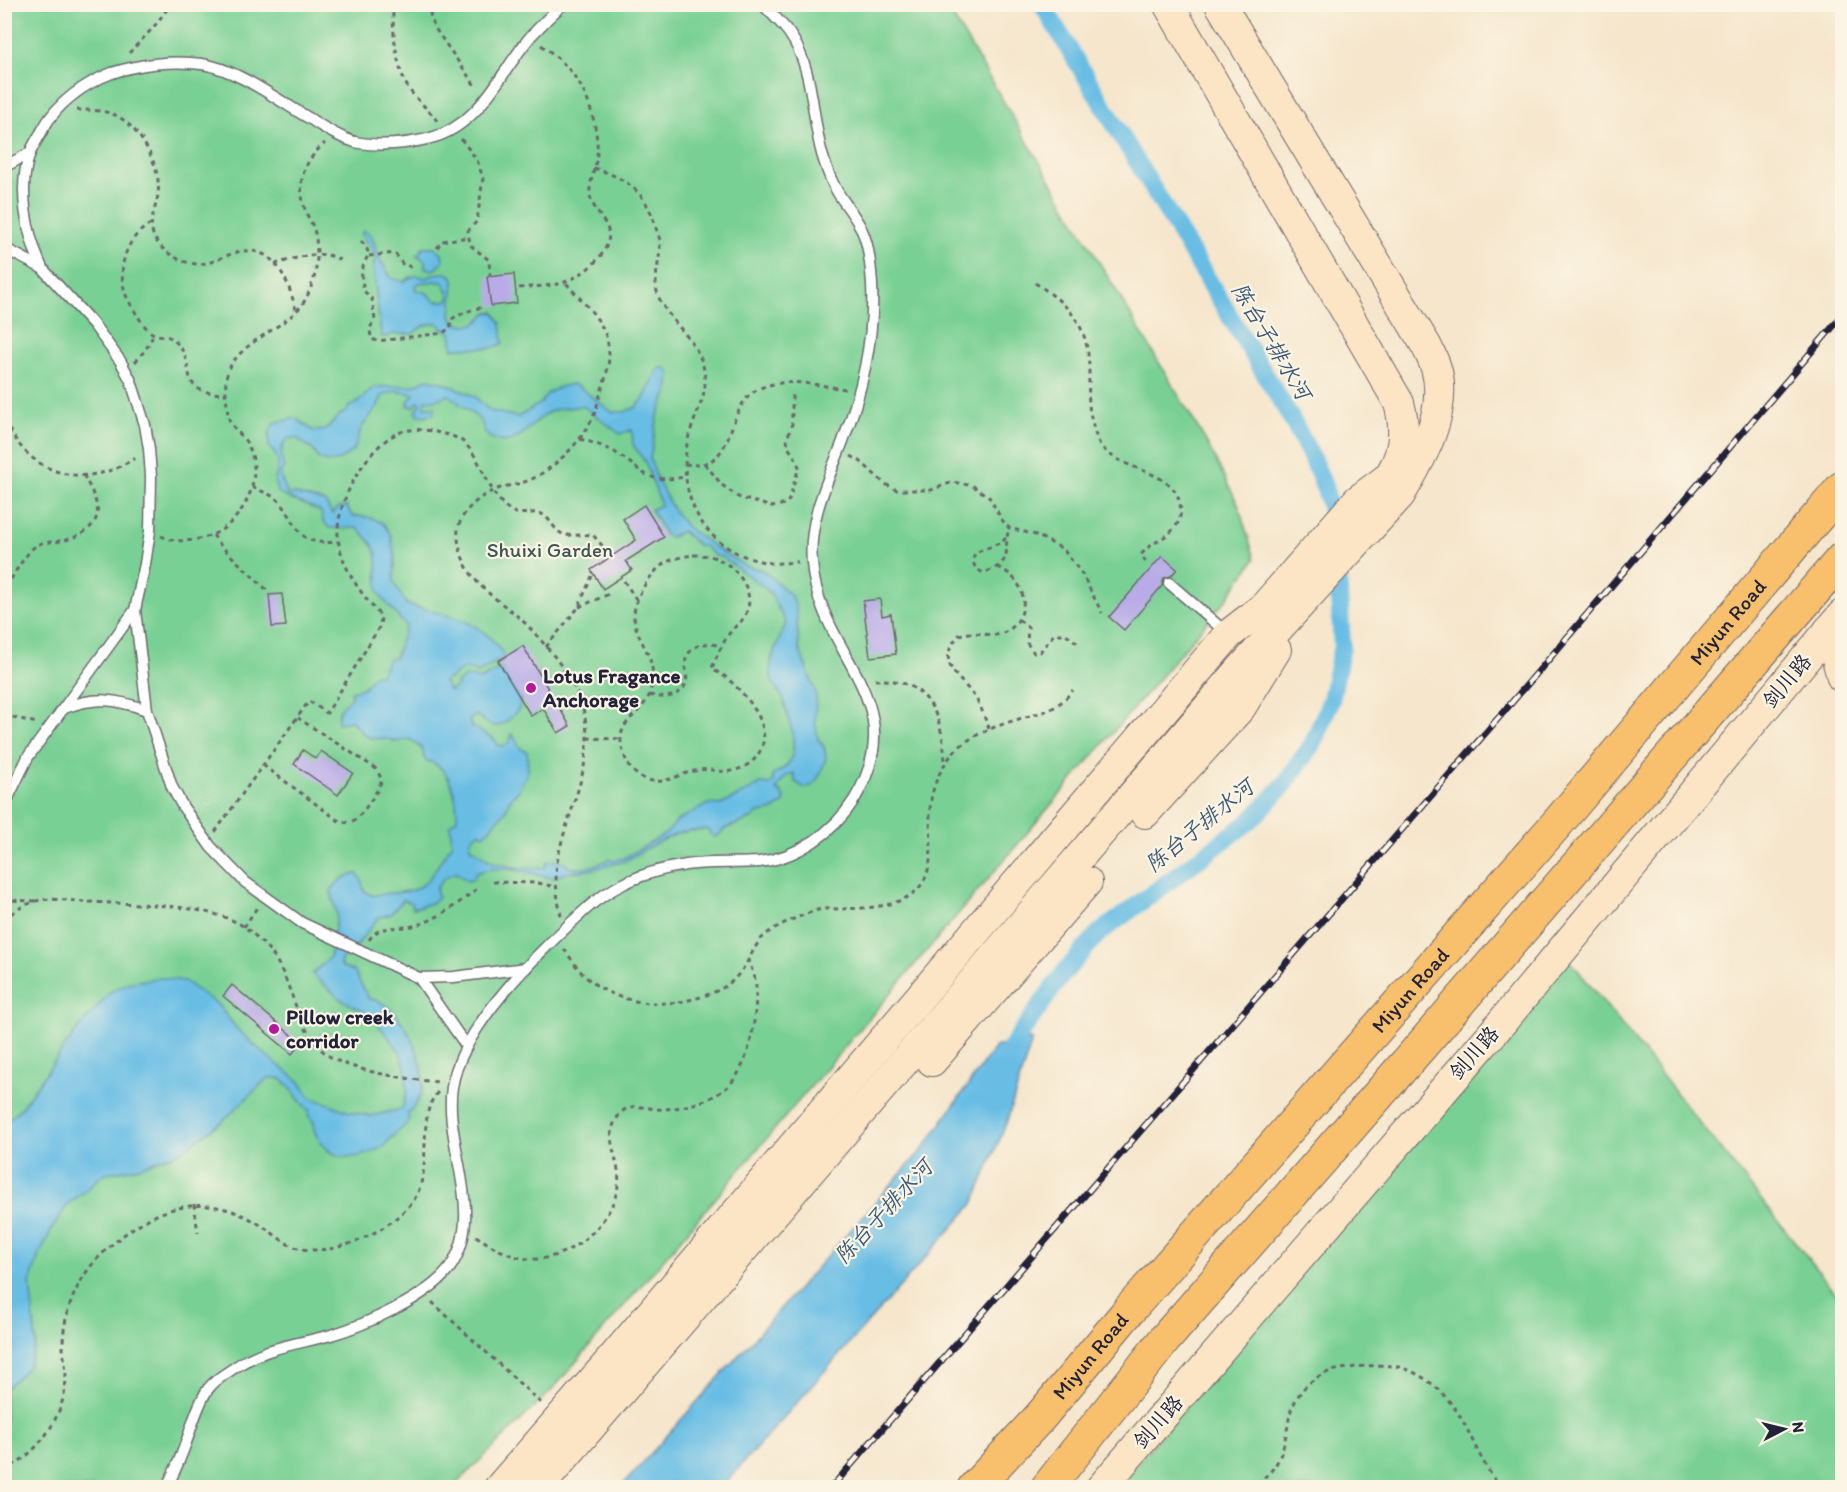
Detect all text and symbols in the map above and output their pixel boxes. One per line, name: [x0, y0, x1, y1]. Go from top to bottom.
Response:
water label: 陈台子排水河: [1226, 278, 1319, 407]
park label: Shuixi Garden: [487, 537, 613, 562]
street label: Miyun Road: [1684, 573, 1771, 670]
street label: 剑川路: [1757, 649, 1816, 713]
place label: Lotus Fragance Anchorage: [542, 663, 681, 713]
marker: Lotus Fragance Anchorage: [524, 681, 538, 695]
water label: 陈台子排水河: [1140, 771, 1261, 877]
street label: Miyun Road: [1366, 942, 1455, 1038]
place label: Pillow creek corridor: [286, 1004, 395, 1053]
street label: 剑川路: [1444, 1021, 1504, 1085]
marker: Pillow creek corridor: [267, 1022, 281, 1036]
water label: 陈台子排水河: [828, 1152, 940, 1269]
street label: Miyun Road: [1047, 1307, 1134, 1404]
street label: 剑川路: [1128, 1390, 1188, 1454]
north arrow: [1754, 1399, 1814, 1459]
text: N: [1788, 1421, 1808, 1434]

